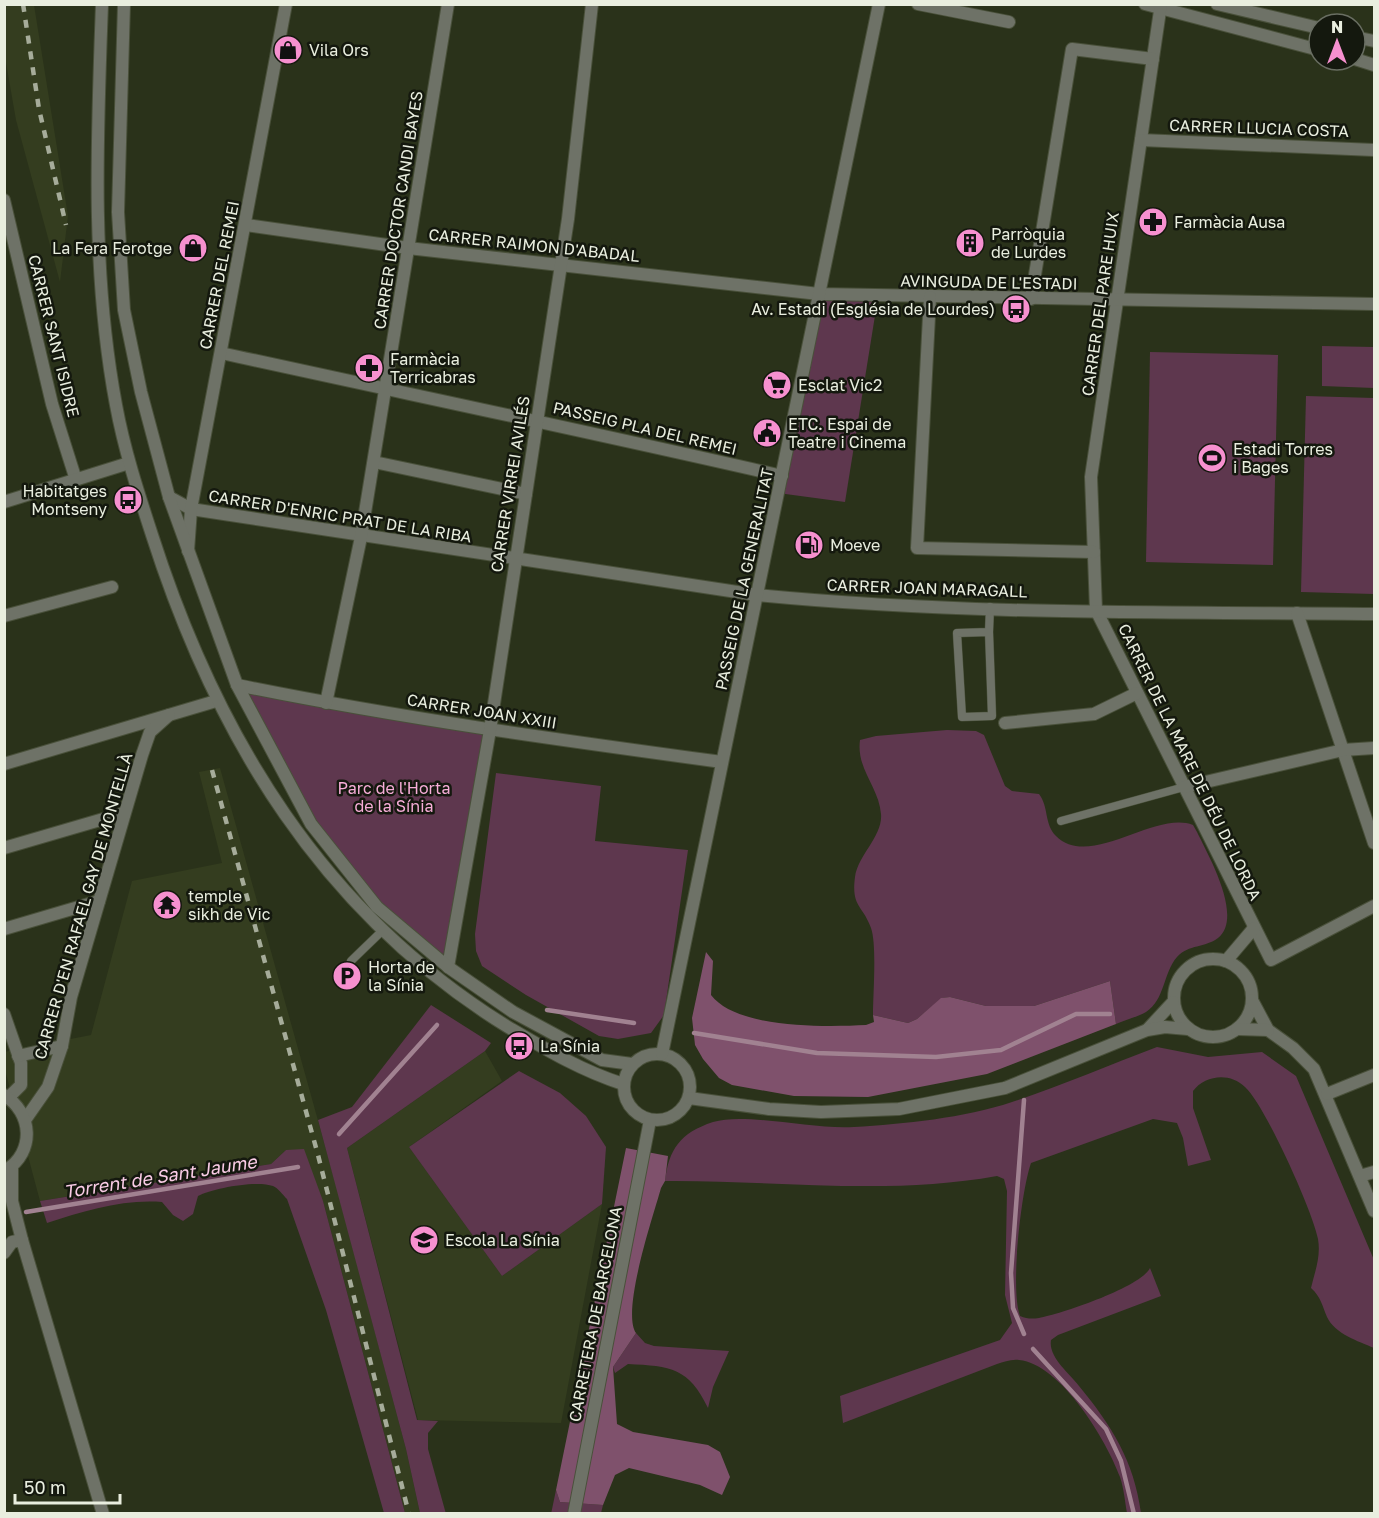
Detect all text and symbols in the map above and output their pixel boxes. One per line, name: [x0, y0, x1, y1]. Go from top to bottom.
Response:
north arrow: [1307, 12, 1367, 72]
text: N: [1331, 17, 1343, 37]
shop icon: Vila Ors: [272, 34, 304, 66]
place label: Vila Ors: [309, 40, 369, 60]
street label: CARRER DOCTOR CANDI BAYES: [369, 89, 427, 331]
street label: CARRER LLUCIA COSTA: [1169, 115, 1350, 141]
street label: CARRER DEL REMEI: [195, 199, 243, 351]
pharmacy icon: Farmàcia Ausa: [1137, 206, 1169, 238]
street label: CARRER DEL PARE HUIX: [1077, 210, 1123, 397]
place label: Farmàcia Ausa: [1174, 212, 1285, 232]
street label: CARRER RAIMON D'ABADAL: [427, 224, 641, 266]
place label: Parròquia de Lurdes: [991, 224, 1066, 262]
building icon: Parròquia de Lurdes: [954, 227, 986, 259]
shop icon: La Fera Ferotge: [177, 232, 209, 264]
place label: La Fera Ferotge: [52, 238, 172, 258]
street label: CARRER SANT ISIDRE: [24, 253, 84, 419]
street label: AVINGUDA DE L'ESTADI: [900, 270, 1078, 294]
bus stop icon: Av. Estadi (Església de Lourdes): [1000, 293, 1032, 325]
place label: Av. Estadi (Església de Lourdes): [751, 299, 995, 319]
place label: Farmàcia Terricabras: [390, 349, 476, 387]
pharmacy icon: Farmàcia Terricabras: [353, 352, 385, 384]
supermarket icon: Esclat Vic2: [761, 369, 793, 401]
place label: Esclat Vic2: [798, 375, 882, 395]
street label: CARRER VIRREI AVILÉS: [486, 394, 534, 574]
street label: PASSEIG PLA DEL REMEI: [551, 397, 739, 459]
place label: ETC. Espai de Teatre i Cinema: [788, 414, 906, 452]
public building icon: ETC. Espai de Teatre i Cinema: [751, 417, 783, 449]
place label: Estadi Torres i Bages: [1233, 439, 1333, 477]
sports icon: Estadi Torres i Bages: [1196, 442, 1228, 474]
street label: PASSEIG DE LA GENERALITAT: [711, 466, 777, 692]
place label: Habitatges Montseny: [22, 481, 107, 519]
bus stop icon: Habitatges Montseny: [112, 484, 144, 516]
street label: CARRER D'ENRIC PRAT DE LA RIBA: [207, 485, 473, 547]
fuel station icon: Moeve: [793, 529, 825, 561]
place label: Moeve: [830, 535, 880, 555]
street label: CARRER JOAN MARAGALL: [826, 575, 1028, 601]
street label: CARRER DE LA MARE DE DÉU DE LORDA: [1114, 620, 1266, 904]
street label: CARRER JOAN XXIII: [406, 689, 558, 733]
street label: CARRER D'EN RAFAEL GAY DE MONTELLÀ: [30, 750, 137, 1062]
park label: Parc de l'Horta de la Sínia: [337, 778, 451, 816]
place label: temple sikh de Vic: [188, 886, 271, 924]
temple icon: temple sikh de Vic: [151, 889, 183, 921]
place label: Horta de la Sínia: [368, 957, 435, 995]
parking icon: Horta de la Sínia: [331, 960, 363, 992]
bus stop icon: La Sínia: [503, 1030, 535, 1062]
place label: La Sínia: [540, 1036, 600, 1056]
water label: Torrent de Sant Jaume: [62, 1150, 260, 1202]
street label: CARRETERA DE BARCELONA: [564, 1204, 626, 1423]
school or university icon: Escola La Sínia: [408, 1224, 440, 1256]
place label: Escola La Sínia: [445, 1230, 560, 1250]
scale bar: [15, 1467, 120, 1505]
text: 50 m: [24, 1476, 66, 1498]

